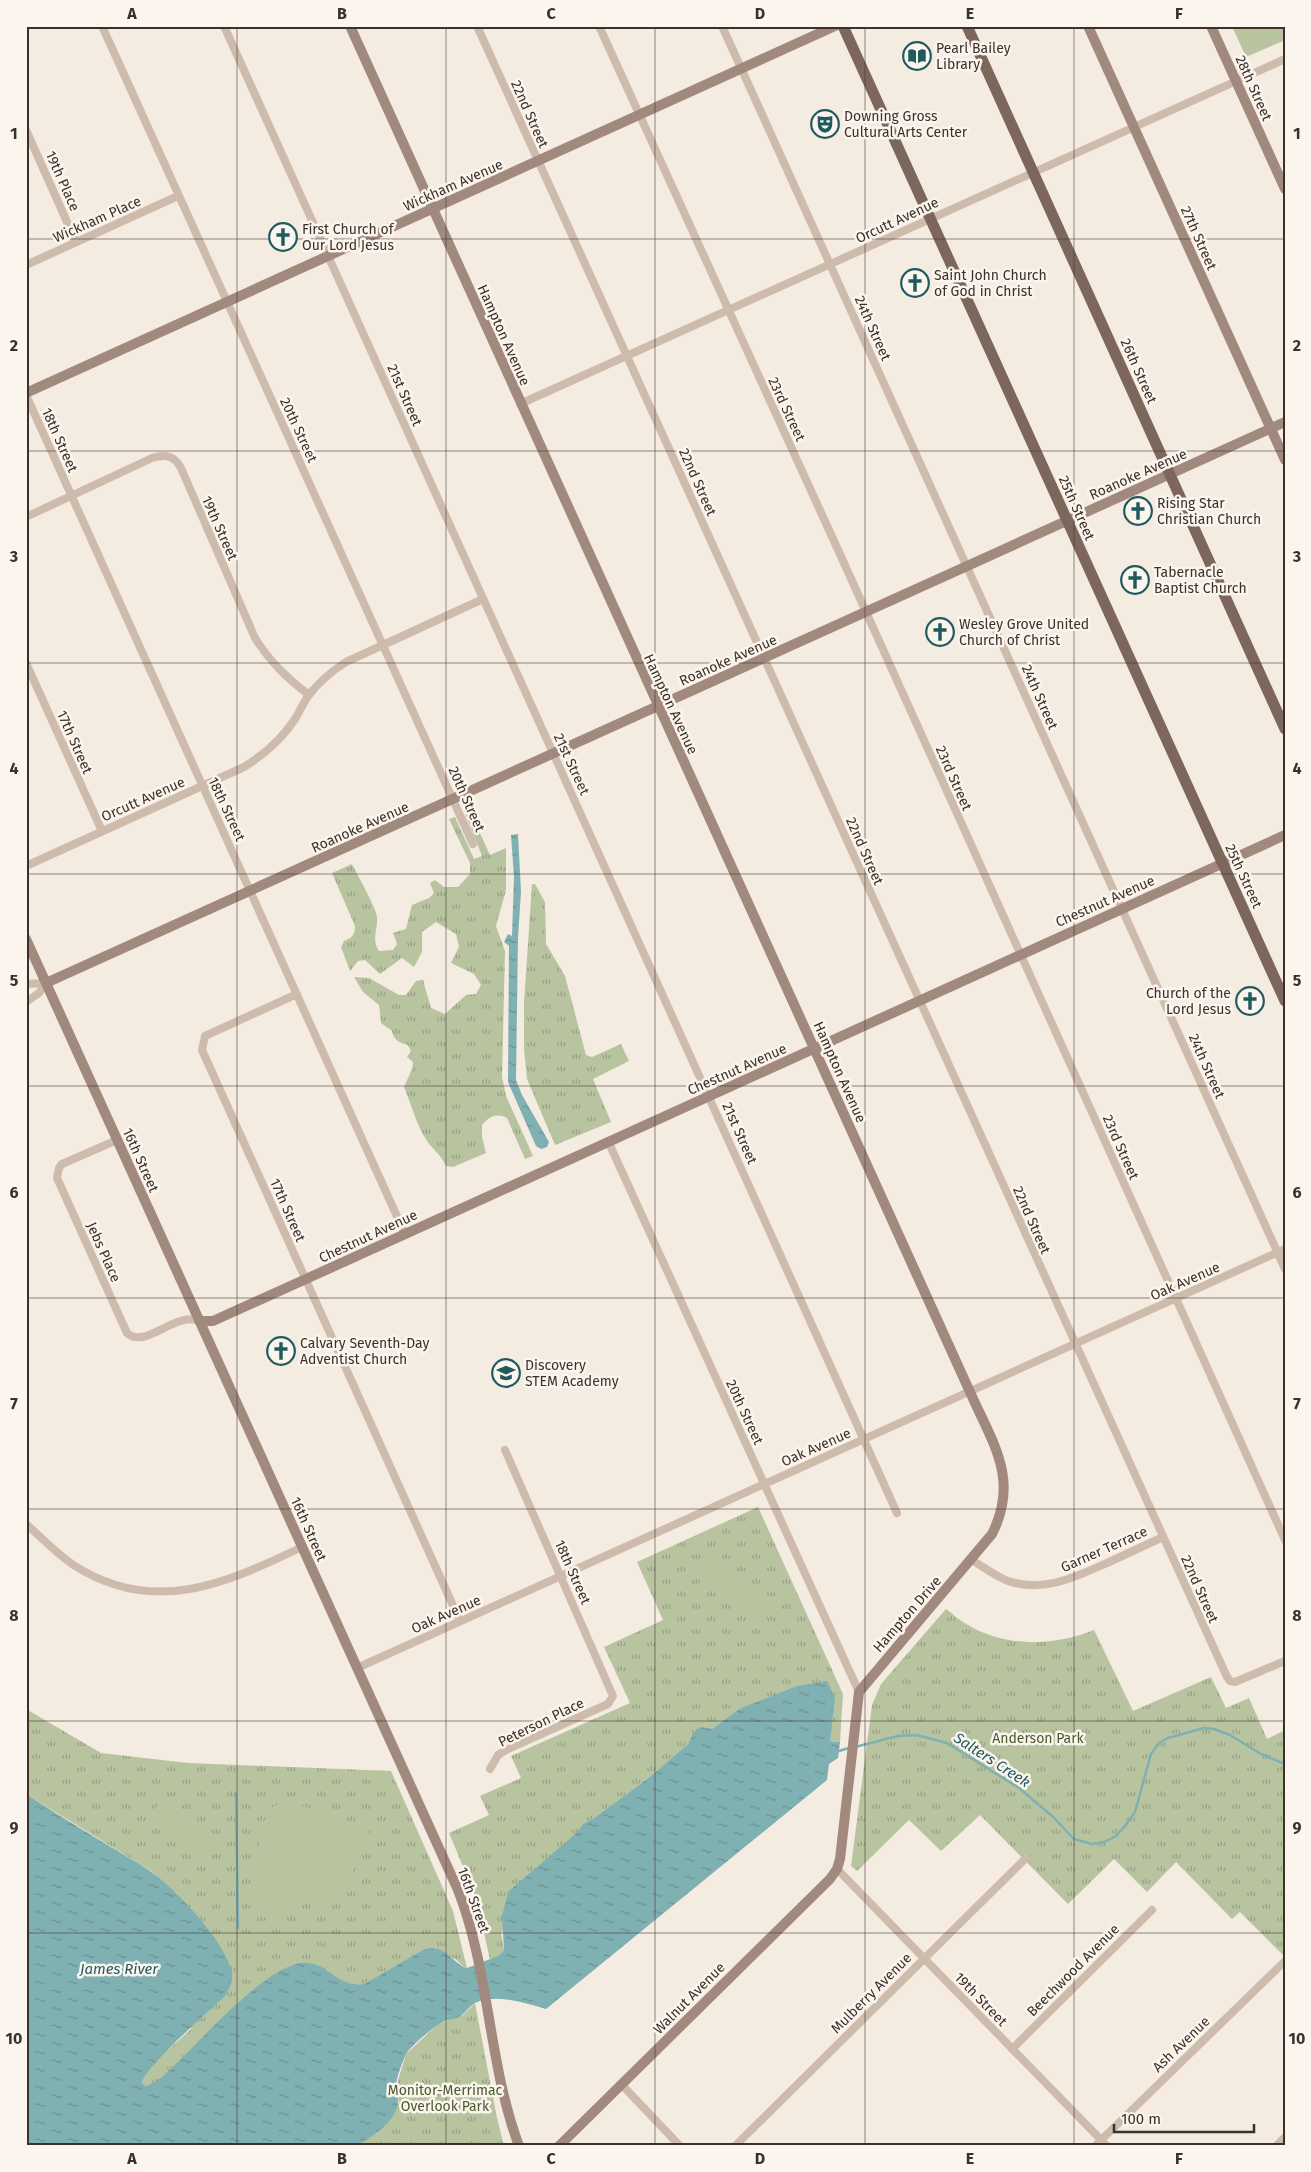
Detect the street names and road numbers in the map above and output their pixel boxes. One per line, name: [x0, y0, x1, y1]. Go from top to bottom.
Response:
street label: 28th Street: [1232, 53, 1276, 124]
street label: 22nd Street: [507, 78, 552, 151]
street label: 19th Place: [42, 148, 83, 214]
street label: Wickham Avenue: [401, 156, 506, 215]
street label: Wickham Place: [51, 192, 144, 246]
street label: Orcutt Avenue: [853, 194, 941, 247]
street label: 27th Street: [1177, 204, 1221, 274]
street label: Hampton Avenue: [474, 282, 533, 388]
street label: 24th Street: [851, 293, 895, 364]
street label: 26th Street: [1117, 336, 1161, 407]
street label: 21st Street: [383, 362, 426, 430]
street label: 23rd Street: [764, 374, 809, 445]
street label: 20th Street: [276, 395, 321, 466]
street label: 18th Street: [38, 405, 82, 476]
street label: Roanoke Avenue: [1087, 445, 1190, 504]
street label: 22nd Street: [675, 446, 720, 519]
street label: 25th Street: [1055, 473, 1099, 544]
street label: 19th Street: [198, 494, 242, 564]
street label: Roanoke Avenue: [677, 631, 780, 690]
street label: Hampton Avenue: [640, 651, 701, 757]
street label: 24th Street: [1018, 662, 1062, 733]
street label: 17th Street: [53, 708, 96, 777]
street label: 21st Street: [550, 731, 594, 799]
street label: 23rd Street: [932, 743, 976, 814]
street label: 20th Street: [445, 764, 489, 835]
street label: Orcutt Avenue: [99, 773, 188, 825]
street label: 18th Street: [204, 774, 249, 845]
street label: Roanoke Avenue: [309, 798, 412, 857]
street label: 22nd Street: [842, 815, 887, 888]
street label: 25th Street: [1221, 841, 1266, 912]
street label: Chestnut Avenue: [1053, 872, 1157, 931]
street label: Hampton Avenue: [810, 1019, 869, 1125]
street label: 24th Street: [1185, 1031, 1229, 1102]
street label: Chestnut Avenue: [685, 1040, 789, 1099]
street label: 21st Street: [718, 1100, 761, 1168]
street label: 23rd Street: [1099, 1112, 1143, 1183]
street label: 16th Street: [119, 1125, 163, 1196]
street label: 17th Street: [266, 1176, 309, 1245]
street label: 22nd Street: [1009, 1184, 1054, 1257]
street label: Chestnut Avenue: [316, 1206, 420, 1267]
street label: Jebs Place: [83, 1219, 124, 1285]
street label: Oak Avenue: [1148, 1259, 1223, 1304]
street label: 20th Street: [722, 1377, 767, 1448]
street label: Oak Avenue: [779, 1425, 854, 1470]
street label: 16th Street: [287, 1494, 331, 1565]
street label: Garner Terrace: [1058, 1523, 1150, 1576]
street label: 18th Street: [551, 1537, 595, 1608]
street label: 22nd Street: [1177, 1553, 1222, 1626]
street label: Hampton Drive: [870, 1573, 945, 1656]
street label: Oak Avenue: [409, 1592, 484, 1637]
street label: Peterson Place: [496, 1694, 587, 1751]
street label: 16th Street: [454, 1865, 494, 1936]
street label: Beechwood Avenue: [1024, 1921, 1123, 2020]
street label: Mulberry Avenue: [828, 1950, 915, 2037]
street label: Walnut Avenue: [650, 1959, 729, 2038]
street label: 19th Street: [951, 1969, 1011, 2031]
street label: Ash Avenue: [1149, 2013, 1213, 2076]

